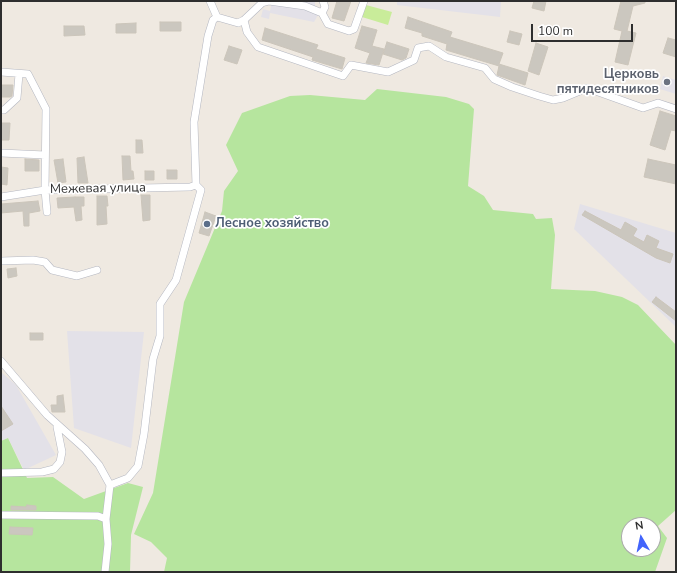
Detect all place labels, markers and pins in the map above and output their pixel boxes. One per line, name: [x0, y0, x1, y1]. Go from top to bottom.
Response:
place label: Церковь пятидесятников: [557, 67, 659, 98]
marker: Церковь пятидесятников: [662, 77, 672, 87]
place label: Лесное хозяйство: [215, 216, 329, 232]
marker: Лесное хозяйство: [202, 219, 212, 229]

